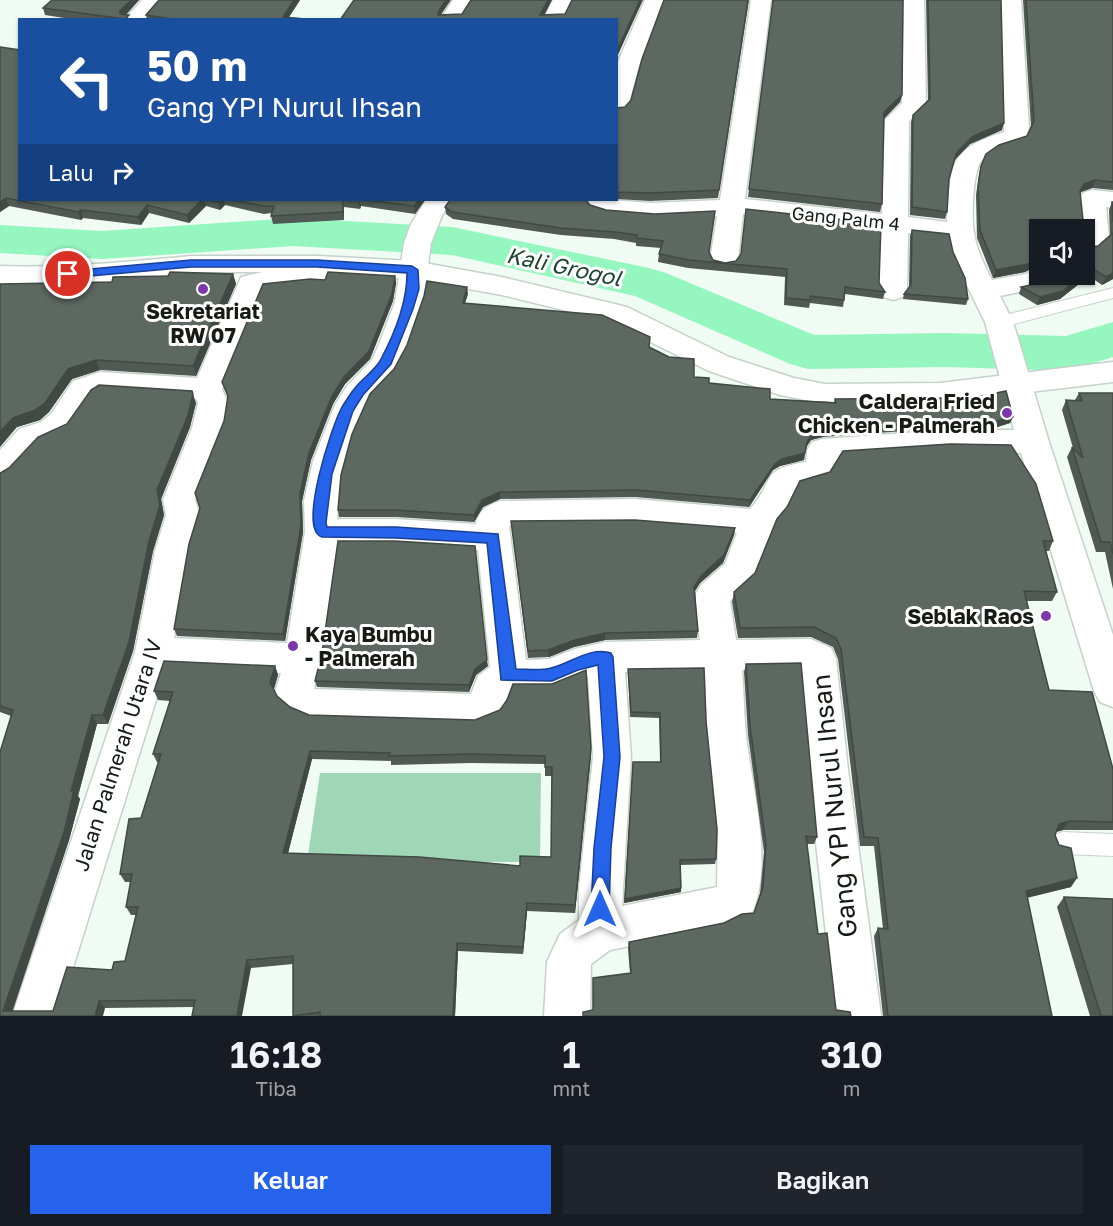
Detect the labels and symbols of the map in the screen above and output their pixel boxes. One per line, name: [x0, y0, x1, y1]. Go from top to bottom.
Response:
street label: Gang Palm 4: [791, 201, 901, 235]
water label: Kali Grogol: [504, 241, 625, 292]
pin: [42, 248, 93, 299]
marker: Sekretariat RW 07: [196, 282, 210, 296]
place label: Sekretariat RW 07: [146, 298, 260, 348]
place label: Caldera Fried Chicken - Palmerah: [798, 388, 995, 438]
marker: Caldera Fried Chicken - Palmerah: [1000, 406, 1014, 420]
place label: Seblak Raos: [907, 603, 1034, 629]
marker: Seblak Raos: [1039, 609, 1053, 623]
place label: Kaya Bumbu - Palmerah: [305, 621, 432, 671]
street label: Jalan Palmerah Utara IV: [67, 636, 167, 874]
marker: Kaya Bumbu - Palmerah: [286, 639, 300, 653]
street label: Gang YPI Nurul Ihsan: [805, 673, 863, 939]
position arrow: [568, 877, 632, 941]

